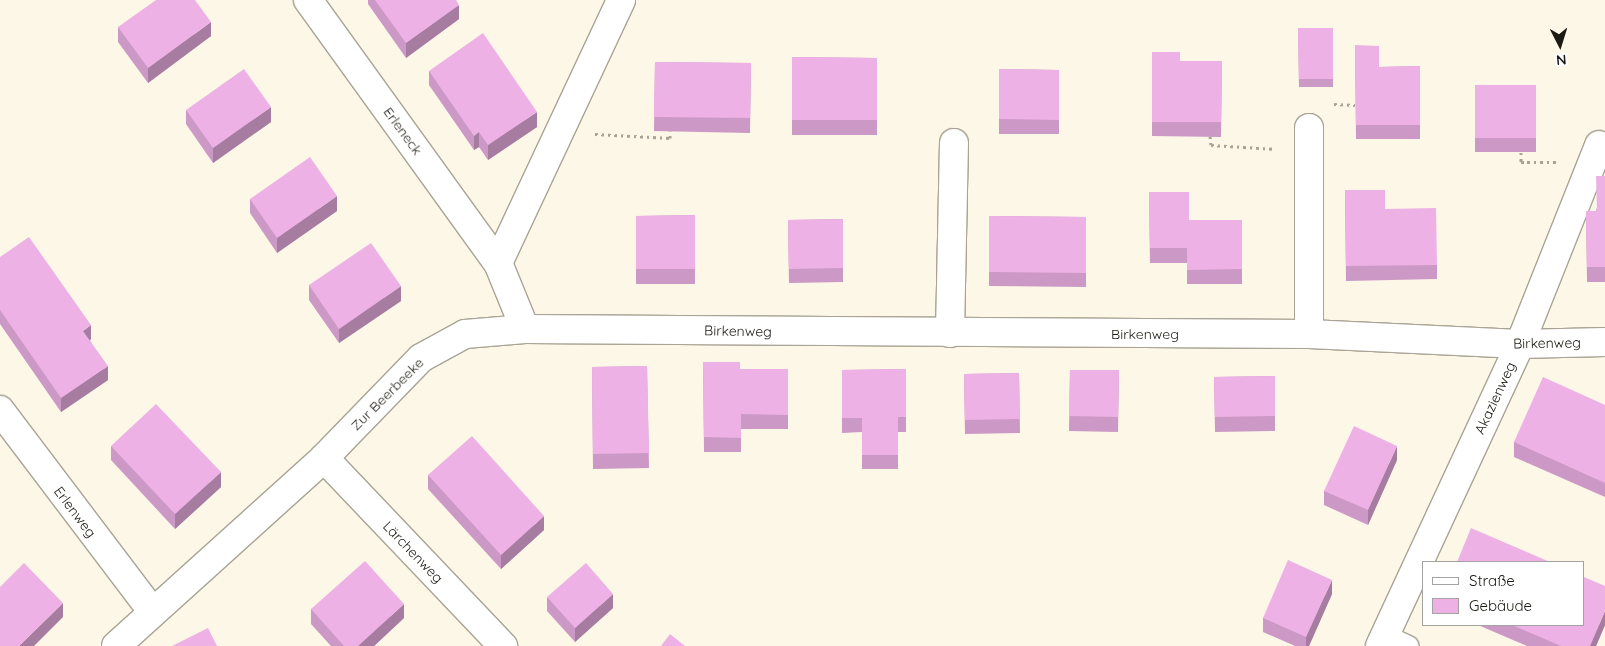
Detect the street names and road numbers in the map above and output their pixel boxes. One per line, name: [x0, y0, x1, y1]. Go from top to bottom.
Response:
street label: Erleneck: [380, 104, 426, 158]
street label: Birkenweg: [704, 322, 772, 340]
street label: Birkenweg: [1111, 326, 1179, 342]
street label: Birkenweg: [1513, 334, 1581, 352]
street label: Zur Beerbeeke: [347, 354, 427, 434]
street label: Akazienweg: [1471, 359, 1519, 437]
street label: Erlenweg: [50, 483, 100, 541]
street label: Lärchenweg: [379, 518, 447, 586]

